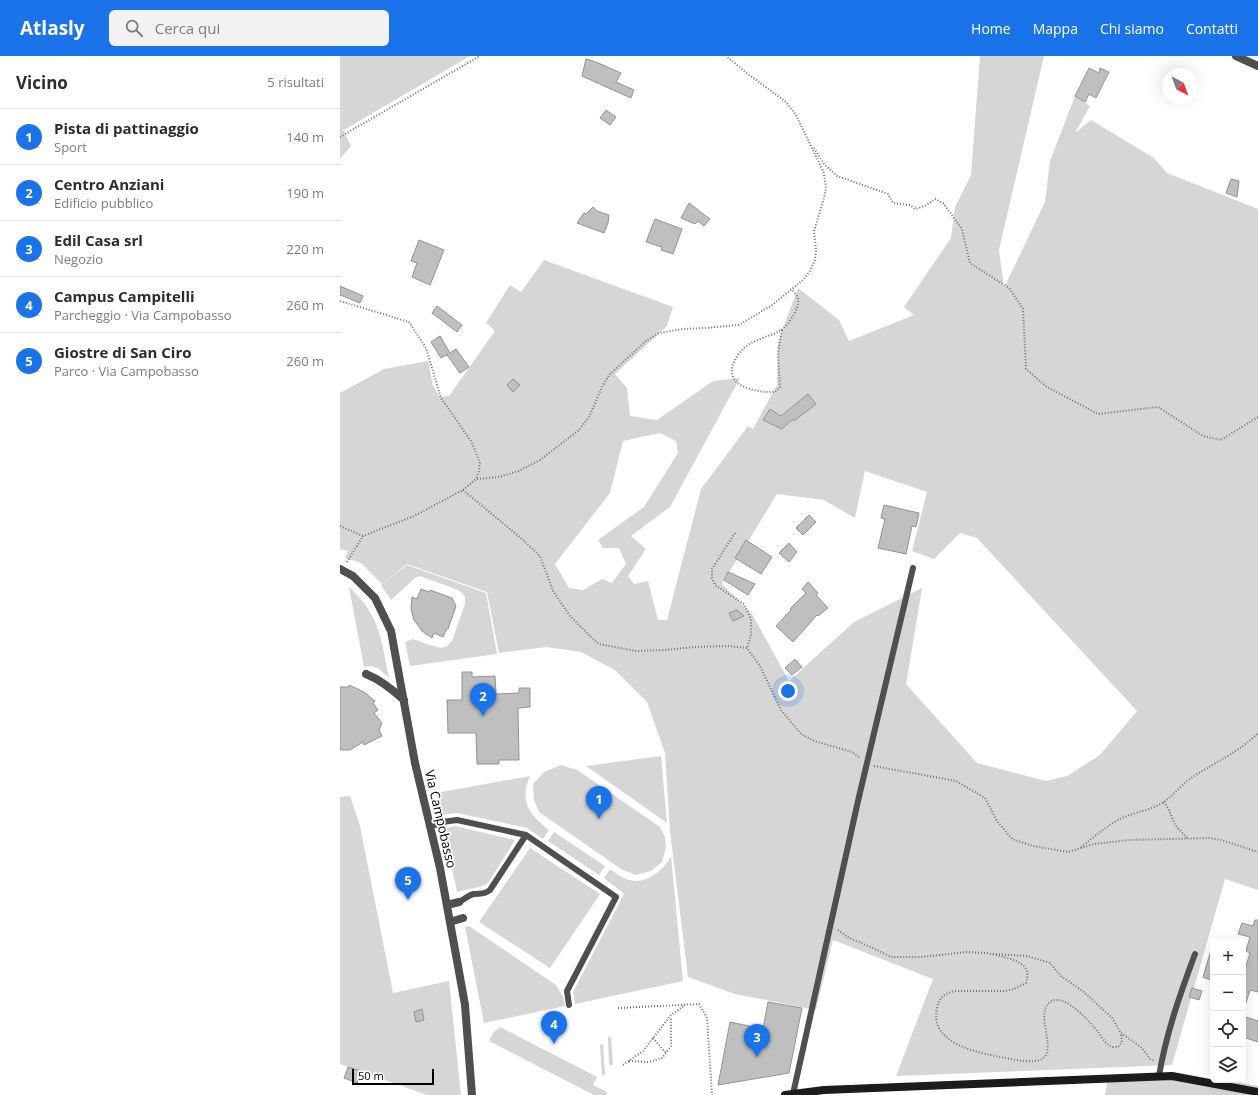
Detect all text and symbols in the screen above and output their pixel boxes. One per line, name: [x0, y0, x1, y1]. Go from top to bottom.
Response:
search box: [109, 10, 389, 46]
text: Atlasly: [20, 15, 85, 41]
icon: search: [123, 17, 145, 39]
text: Cerca qui: [155, 18, 220, 38]
text: Home: [971, 19, 1011, 38]
text: Mappa: [1033, 19, 1078, 38]
text: Chi siamo: [1100, 19, 1164, 38]
text: Contatti: [1186, 19, 1238, 38]
north arrow: [1162, 68, 1198, 104]
text: Vicino: [16, 71, 68, 94]
text: 5 risultati: [267, 73, 324, 91]
text: Pista di pattinaggio: [54, 118, 199, 138]
text: 1: [25, 128, 33, 146]
text: 140 m: [286, 128, 324, 146]
text: Sport: [54, 138, 87, 156]
text: Centro Anziani: [54, 174, 164, 194]
text: 2: [25, 184, 33, 202]
text: 190 m: [286, 184, 324, 202]
text: Edificio pubblico: [54, 194, 153, 212]
text: Edil Casa srl: [54, 230, 143, 250]
text: 3: [25, 240, 33, 258]
text: 220 m: [286, 240, 324, 258]
text: Negozio: [54, 250, 103, 268]
text: Campus Campitelli: [54, 286, 195, 306]
text: 4: [25, 296, 33, 314]
text: 260 m: [286, 296, 324, 314]
text: Parcheggio · Via Campobasso: [54, 306, 232, 324]
text: Giostre di San Ciro: [54, 342, 192, 362]
text: 5: [25, 352, 33, 370]
text: 260 m: [286, 352, 324, 370]
text: Parco · Via Campobasso: [54, 362, 199, 380]
your location: [778, 681, 798, 701]
pin: 2: [470, 683, 496, 716]
street label: Via Campobasso: [421, 768, 461, 870]
pin: 1: [586, 786, 612, 819]
pin: 5: [395, 867, 421, 900]
map controls: [1210, 939, 1246, 1083]
button: +: [1210, 939, 1246, 975]
button: −: [1210, 975, 1246, 1011]
pin: 4: [541, 1011, 567, 1044]
button: locate: [1210, 1011, 1246, 1047]
pin: 3: [744, 1024, 770, 1057]
button: layers: [1210, 1047, 1246, 1083]
scale bar: [352, 1067, 434, 1086]
text: 50 m: [358, 1068, 384, 1083]

